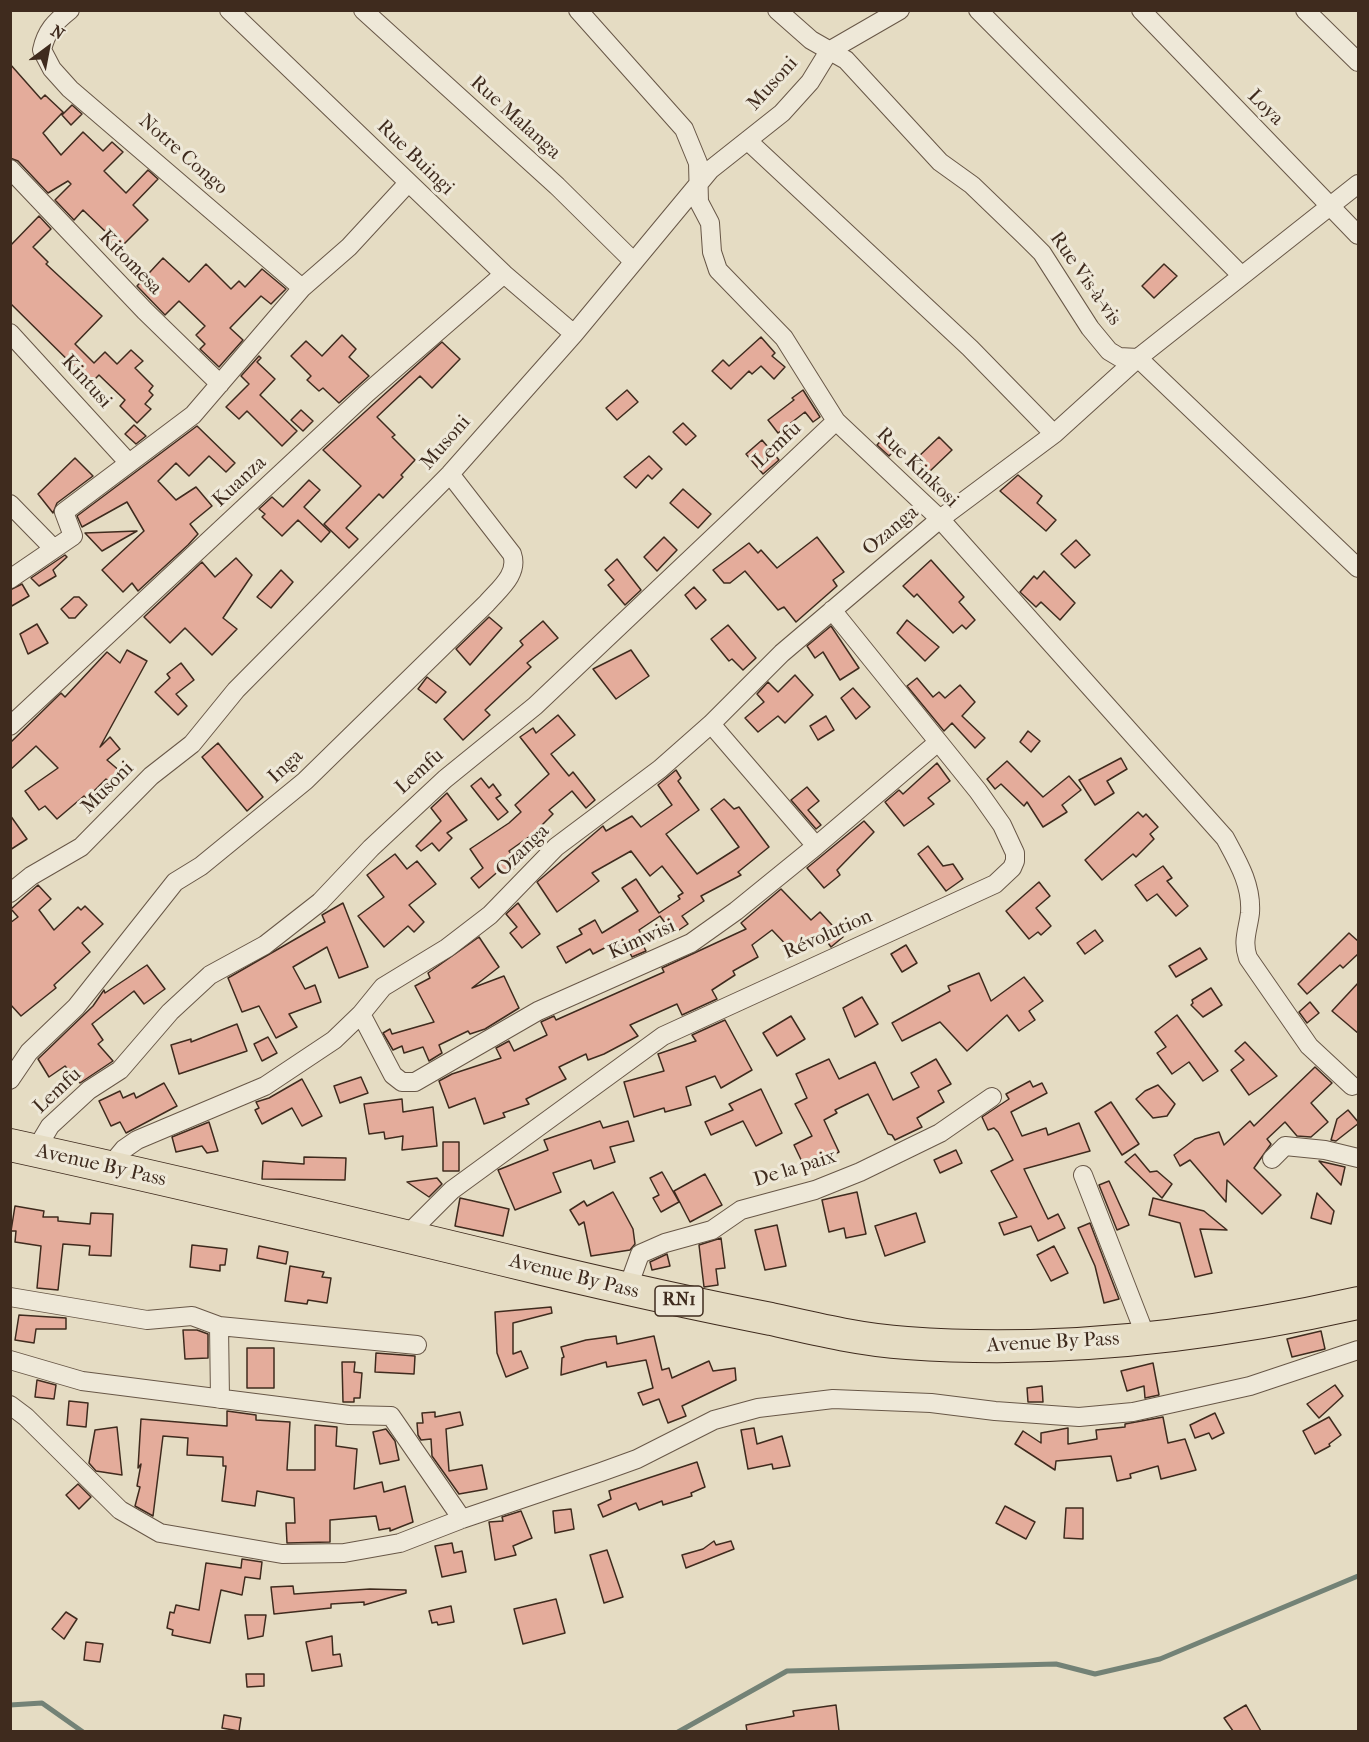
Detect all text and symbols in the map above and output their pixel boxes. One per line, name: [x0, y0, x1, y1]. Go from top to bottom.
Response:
north arrow: [18, 18, 78, 78]
text: N: [48, 21, 68, 44]
street label: Musoni: [743, 52, 803, 116]
street label: Rue Malanga: [465, 71, 565, 165]
street label: Loya: [1242, 85, 1288, 131]
street label: Notre Congo: [133, 110, 233, 200]
street label: Rue Buingi: [371, 115, 459, 201]
street label: Kitomesa: [93, 226, 167, 300]
street label: Rue Vis-à-vis: [1044, 228, 1126, 330]
street label: Kintusi: [56, 350, 116, 414]
street label: Musoni: [416, 411, 476, 475]
street label: Lemfu: [749, 417, 807, 473]
street label: Rue Kinkosi: [871, 423, 963, 513]
street label: Kuanza: [208, 451, 272, 513]
street label: Ozanga: [858, 501, 924, 561]
street label: Lemfu: [391, 744, 449, 800]
street label: Inga: [263, 745, 309, 789]
street label: Musoni: [77, 757, 139, 819]
street label: Ozanga: [491, 820, 555, 882]
street label: Révolution: [780, 905, 876, 965]
street label: Kimwisi: [605, 915, 679, 965]
street label: Lemfu: [29, 1063, 87, 1119]
street label: Avenue By Pass: [34, 1139, 168, 1193]
street label: De la paix: [751, 1145, 839, 1193]
street label: Avenue By Pass: [507, 1249, 641, 1305]
road number: RN1: [655, 1286, 703, 1316]
street label: Avenue By Pass: [986, 1328, 1120, 1358]

